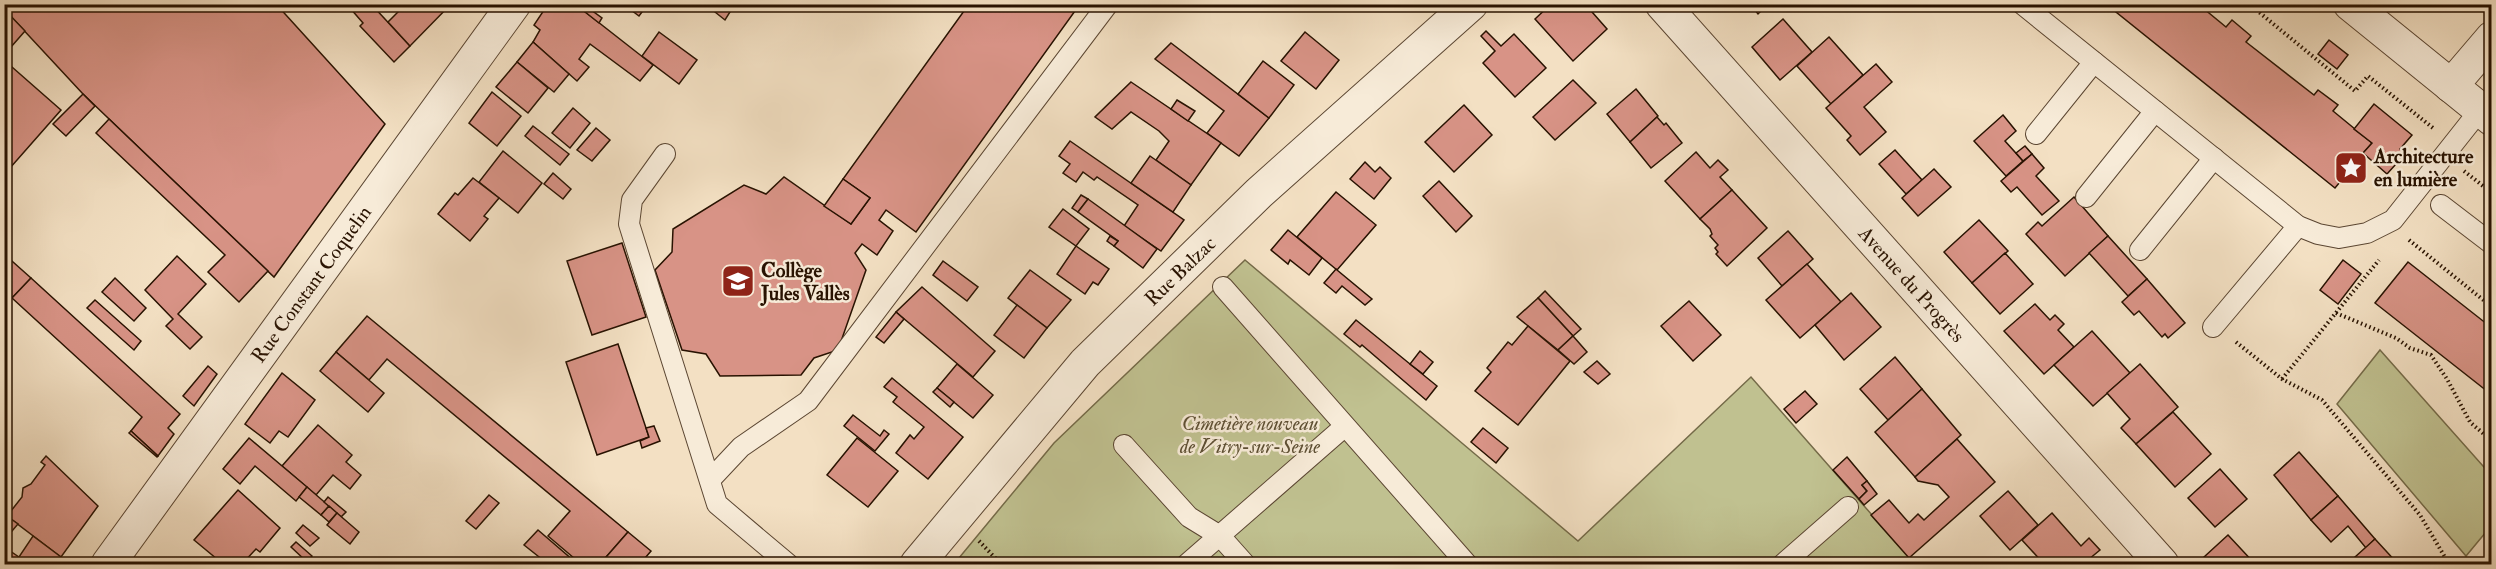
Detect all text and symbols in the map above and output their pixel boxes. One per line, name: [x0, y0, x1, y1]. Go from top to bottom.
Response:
place label: Architecture en lumière: [2373, 144, 2474, 192]
place icon: Architecture en lumière: [2333, 150, 2369, 186]
street label: Rue Constant Coquelin: [246, 201, 377, 368]
street label: Avenue du Progrès: [1852, 220, 1970, 348]
street label: Rue Balzac: [1139, 231, 1221, 311]
place label: Collège Jules Vallès: [760, 258, 850, 306]
school or university icon: Collège Jules Vallès: [720, 263, 756, 299]
park label: Cimetière nouveau de Vitry-sur-Seine: [1179, 411, 1320, 459]

